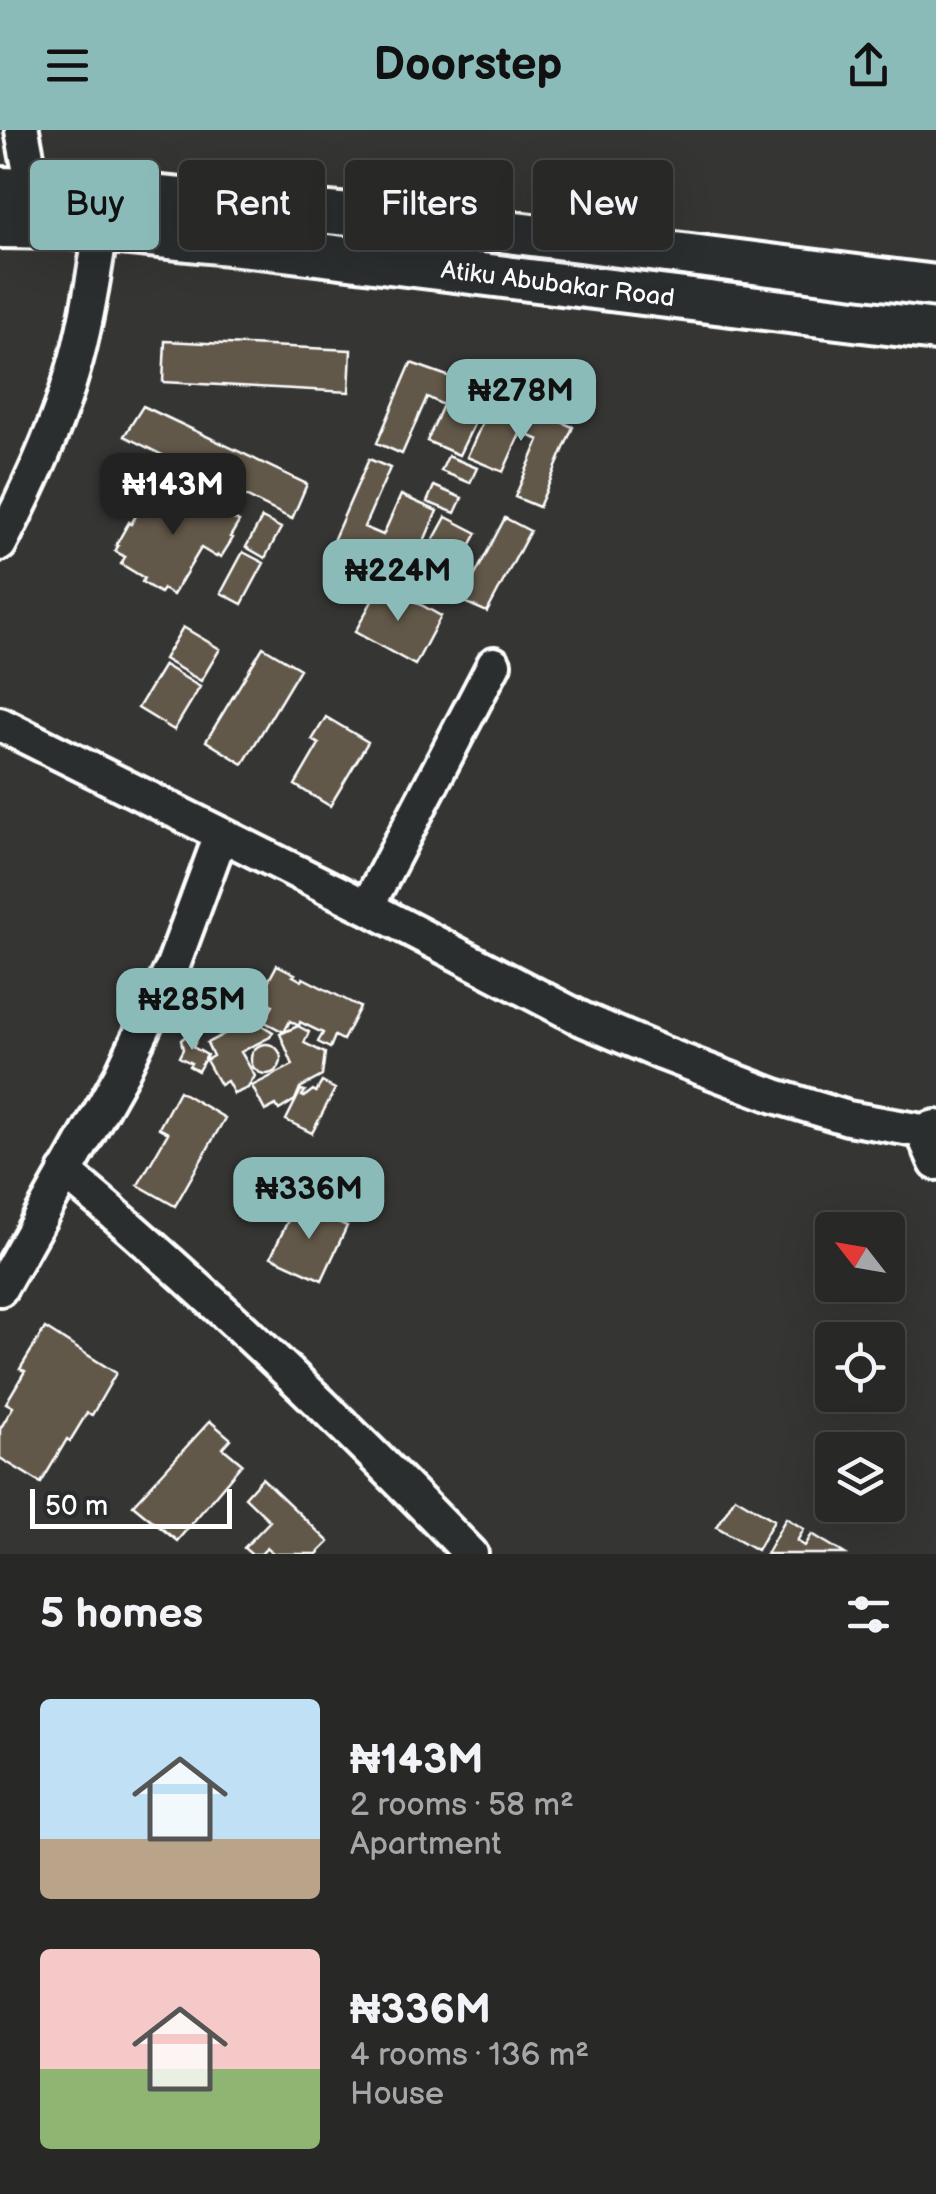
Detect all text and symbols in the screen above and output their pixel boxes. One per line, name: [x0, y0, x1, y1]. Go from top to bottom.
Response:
icon: menu: [40, 38, 95, 93]
text: Doorstep: [374, 38, 562, 93]
icon: share: [841, 38, 896, 93]
chip: Buy: [30, 160, 159, 250]
chip: Rent: [179, 160, 325, 250]
chip: Filters: [345, 160, 513, 250]
chip: New: [533, 160, 673, 250]
street label: Atiku Abubakar Road: [439, 255, 676, 314]
pin: ₦278M: [451, 359, 591, 444]
text: ₦278M: [468, 372, 574, 411]
pin: ₦143M: [103, 453, 243, 538]
text: ₦143M: [122, 466, 224, 505]
pin: ₦224M: [328, 539, 468, 624]
text: ₦224M: [345, 552, 451, 591]
pin: ₦285M: [122, 968, 262, 1053]
text: ₦285M: [138, 981, 246, 1020]
pin: ₦336M: [239, 1157, 379, 1242]
text: ₦336M: [255, 1170, 363, 1209]
north arrow: [815, 1212, 905, 1302]
map controls: [815, 1212, 905, 1522]
button: locate: [815, 1322, 905, 1412]
button: layers: [815, 1432, 905, 1522]
scale bar: [30, 1484, 232, 1528]
text: 50 m: [45, 1490, 108, 1523]
icon: filters: [841, 1587, 896, 1642]
text: 5 homes: [40, 1589, 203, 1640]
text: ₦143M: [350, 1735, 483, 1786]
icon: home: [120, 1739, 240, 1859]
text: 2 rooms · 58 m²: [350, 1786, 574, 1825]
text: Apartment: [350, 1825, 501, 1864]
text: ₦336M: [350, 1985, 491, 2036]
icon: home: [120, 1989, 240, 2109]
text: 4 rooms · 136 m²: [350, 2036, 589, 2075]
text: House: [350, 2075, 444, 2114]

